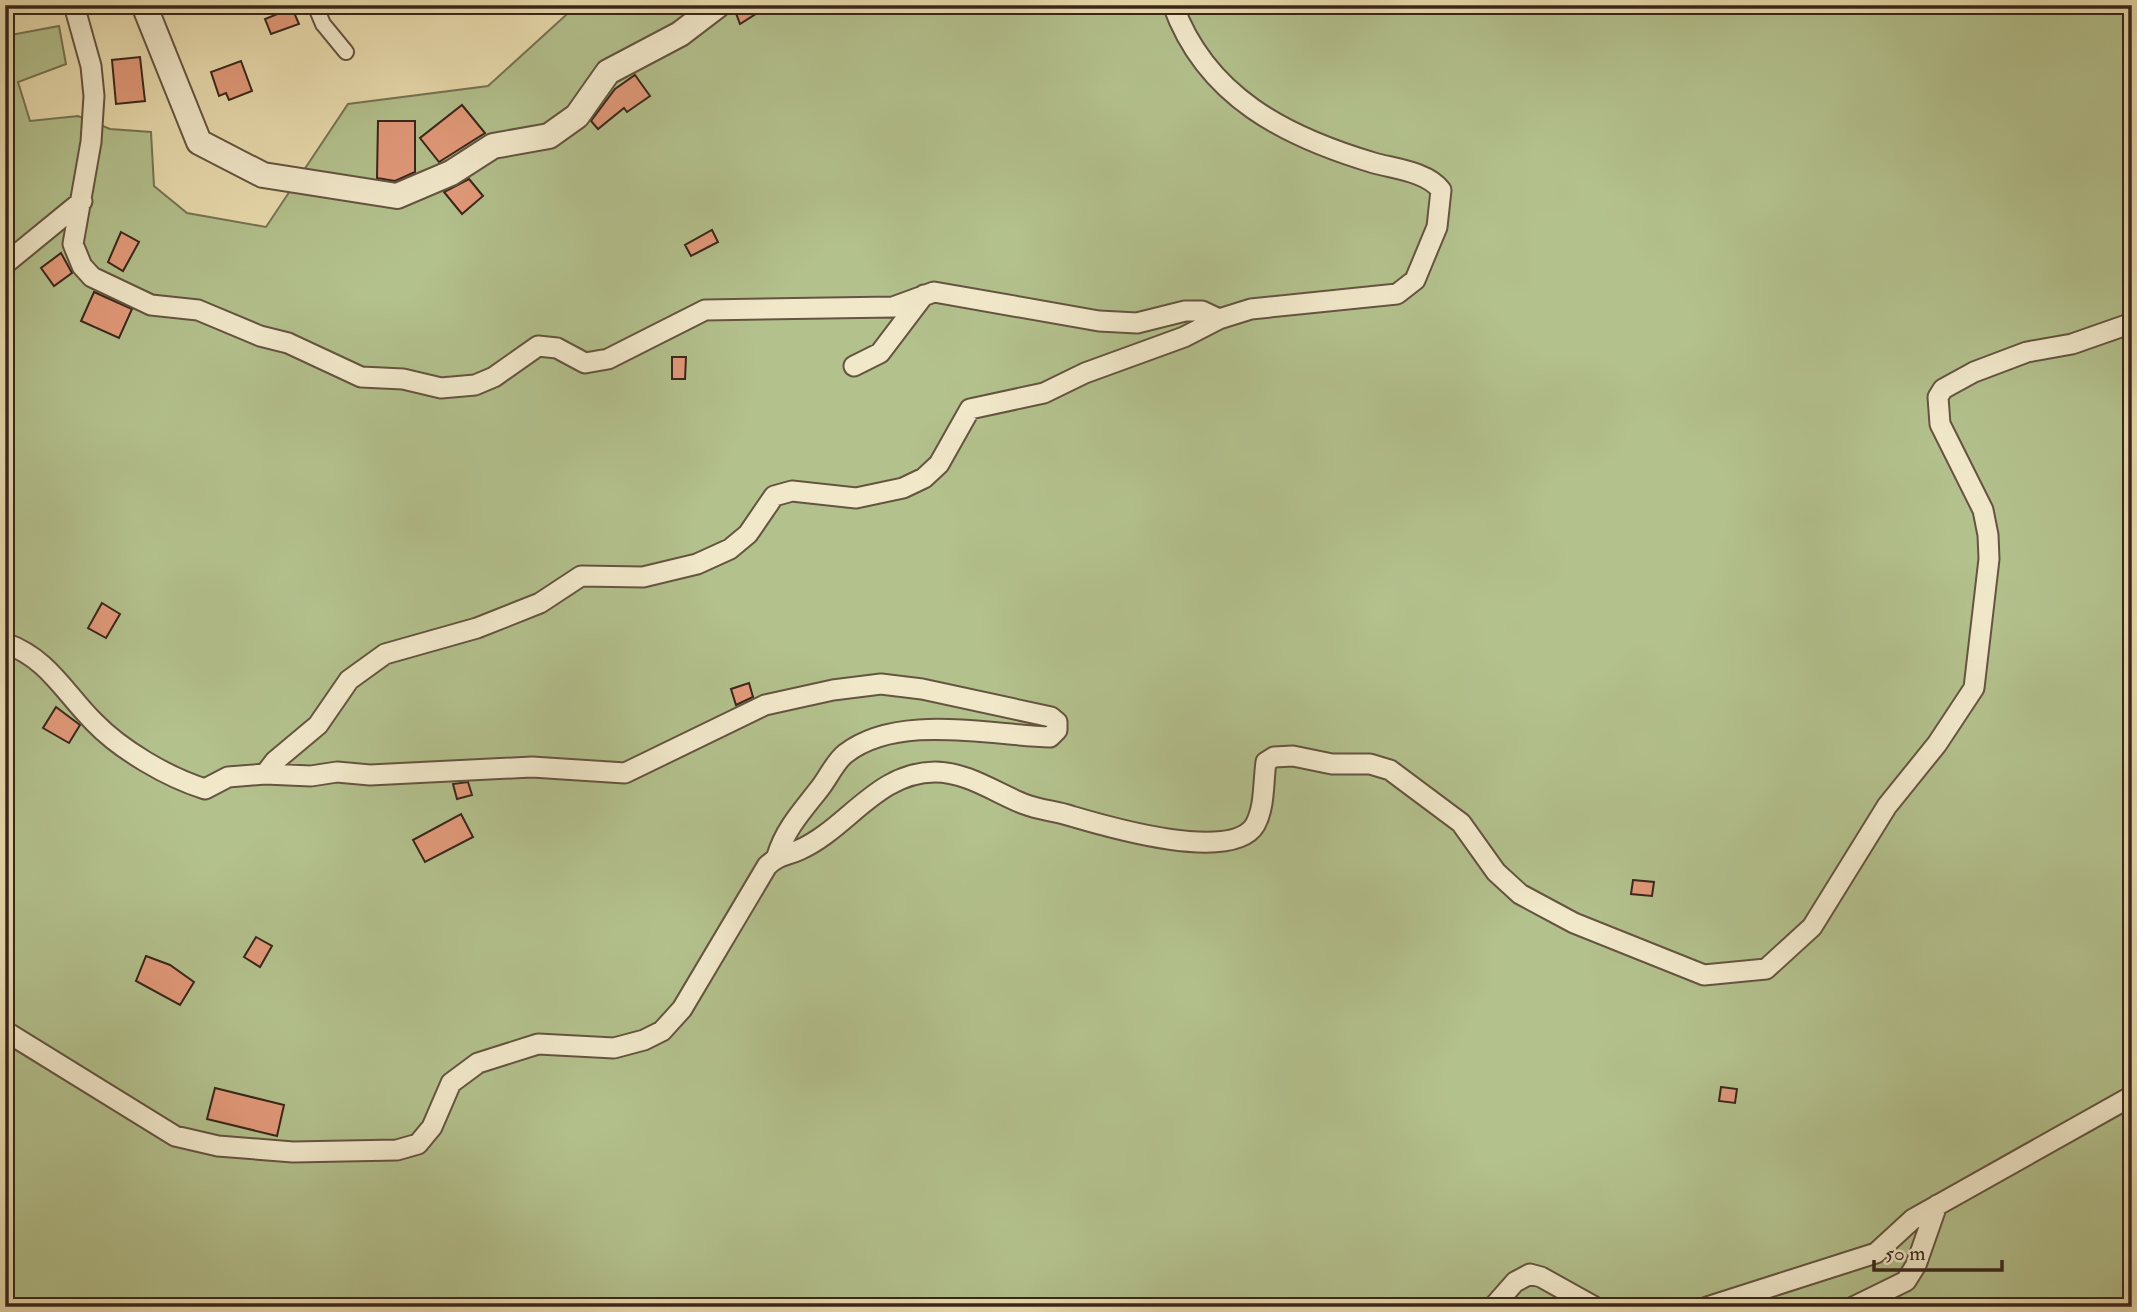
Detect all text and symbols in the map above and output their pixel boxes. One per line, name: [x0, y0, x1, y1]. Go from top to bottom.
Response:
scale bar: [1874, 1228, 2002, 1272]
text: 50 m: [1885, 1240, 1926, 1267]

